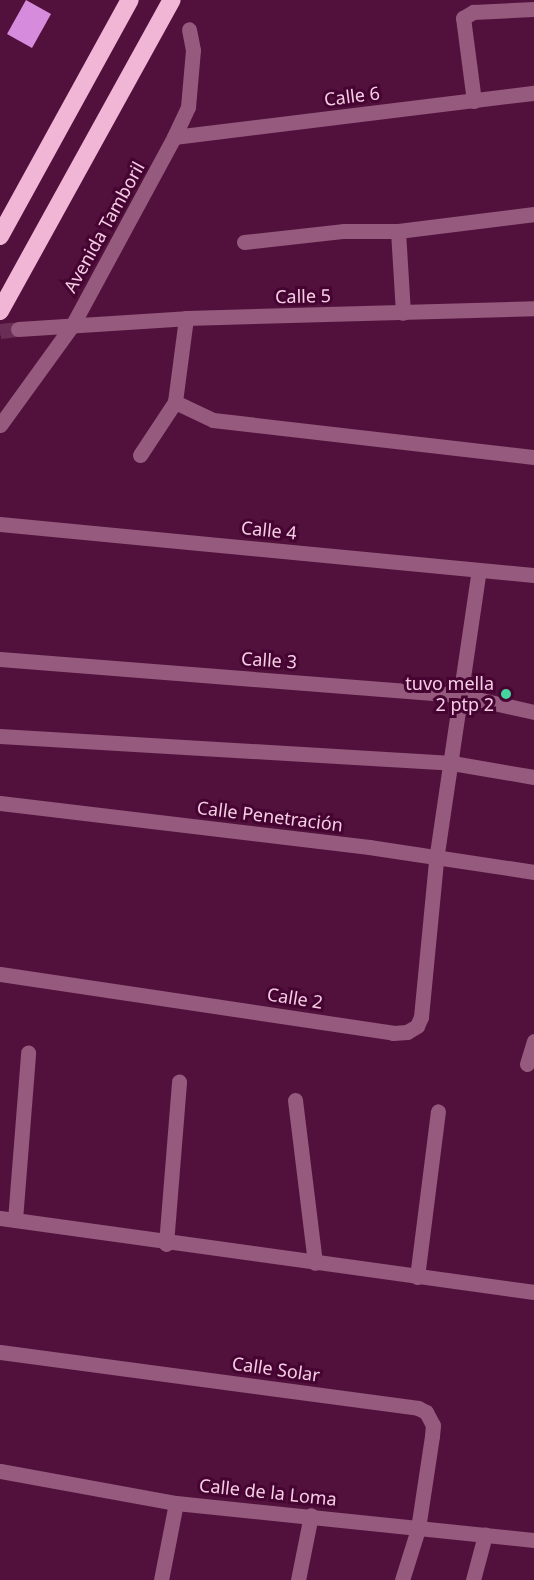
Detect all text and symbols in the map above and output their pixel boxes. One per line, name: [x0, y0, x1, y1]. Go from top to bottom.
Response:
street label: Calle 6: [323, 82, 381, 110]
street label: Avenida Tamboril: [59, 158, 149, 296]
street label: Calle 5: [275, 285, 331, 307]
street label: Calle 4: [240, 516, 298, 544]
street label: Calle 3: [240, 647, 298, 673]
place label: tuvo mella 2 ptp 2: [405, 673, 494, 716]
marker: tuvo mella 2 ptp 2: [499, 687, 513, 701]
street label: Calle Penetración: [196, 796, 344, 836]
street label: Calle 2: [266, 983, 324, 1013]
street label: Calle Solar: [231, 1352, 321, 1386]
street label: Calle de la Loma: [198, 1474, 338, 1510]

